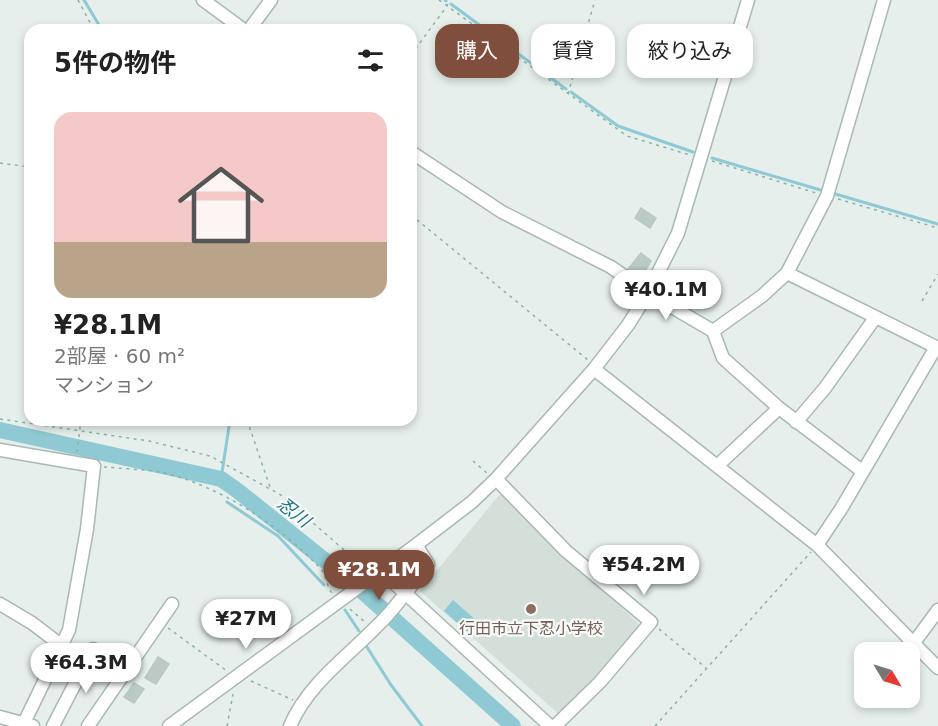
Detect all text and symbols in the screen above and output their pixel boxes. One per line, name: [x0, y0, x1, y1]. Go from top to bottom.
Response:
chip: 購入: [435, 24, 519, 78]
chip: 賃貸: [531, 24, 615, 78]
chip: 絞り込み: [627, 24, 753, 78]
icon: filters: [354, 44, 387, 77]
text: 5件の物件: [54, 48, 176, 78]
icon: home: [167, 151, 275, 259]
pin: ¥40.1M: [617, 270, 715, 321]
text: ¥40.1M: [624, 277, 708, 301]
text: ¥28.1M: [54, 310, 162, 340]
text: 2部屋 · 60 m²: [54, 344, 185, 368]
text: マンション: [54, 373, 154, 397]
water label: 忍川: [273, 493, 316, 533]
pin: ¥54.2M: [595, 545, 693, 596]
pin: ¥28.1M: [330, 550, 428, 601]
text: ¥54.2M: [602, 552, 686, 576]
text: ¥28.1M: [337, 557, 421, 581]
pin: ¥27M: [210, 599, 282, 650]
marker: 行田市立下忍小学校: [524, 602, 538, 616]
text: ¥27M: [215, 606, 277, 630]
place label: 行田市立下忍小学校: [459, 619, 603, 638]
north arrow: [854, 642, 920, 708]
map controls: [854, 642, 920, 708]
pin: ¥64.3M: [37, 643, 135, 694]
text: ¥64.3M: [44, 650, 128, 674]

